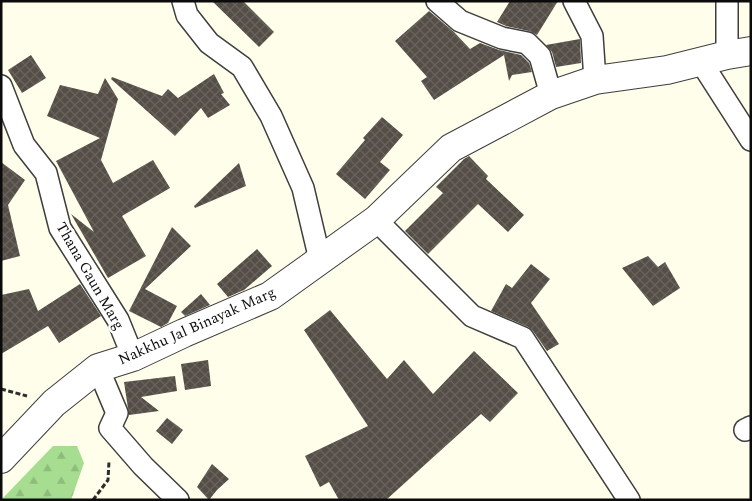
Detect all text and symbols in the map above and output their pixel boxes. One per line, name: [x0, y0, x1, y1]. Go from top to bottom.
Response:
street label: Thana Gaun Marg: [50, 218, 130, 334]
street label: Nakkhu Jal Binayak Marg: [115, 281, 279, 371]

